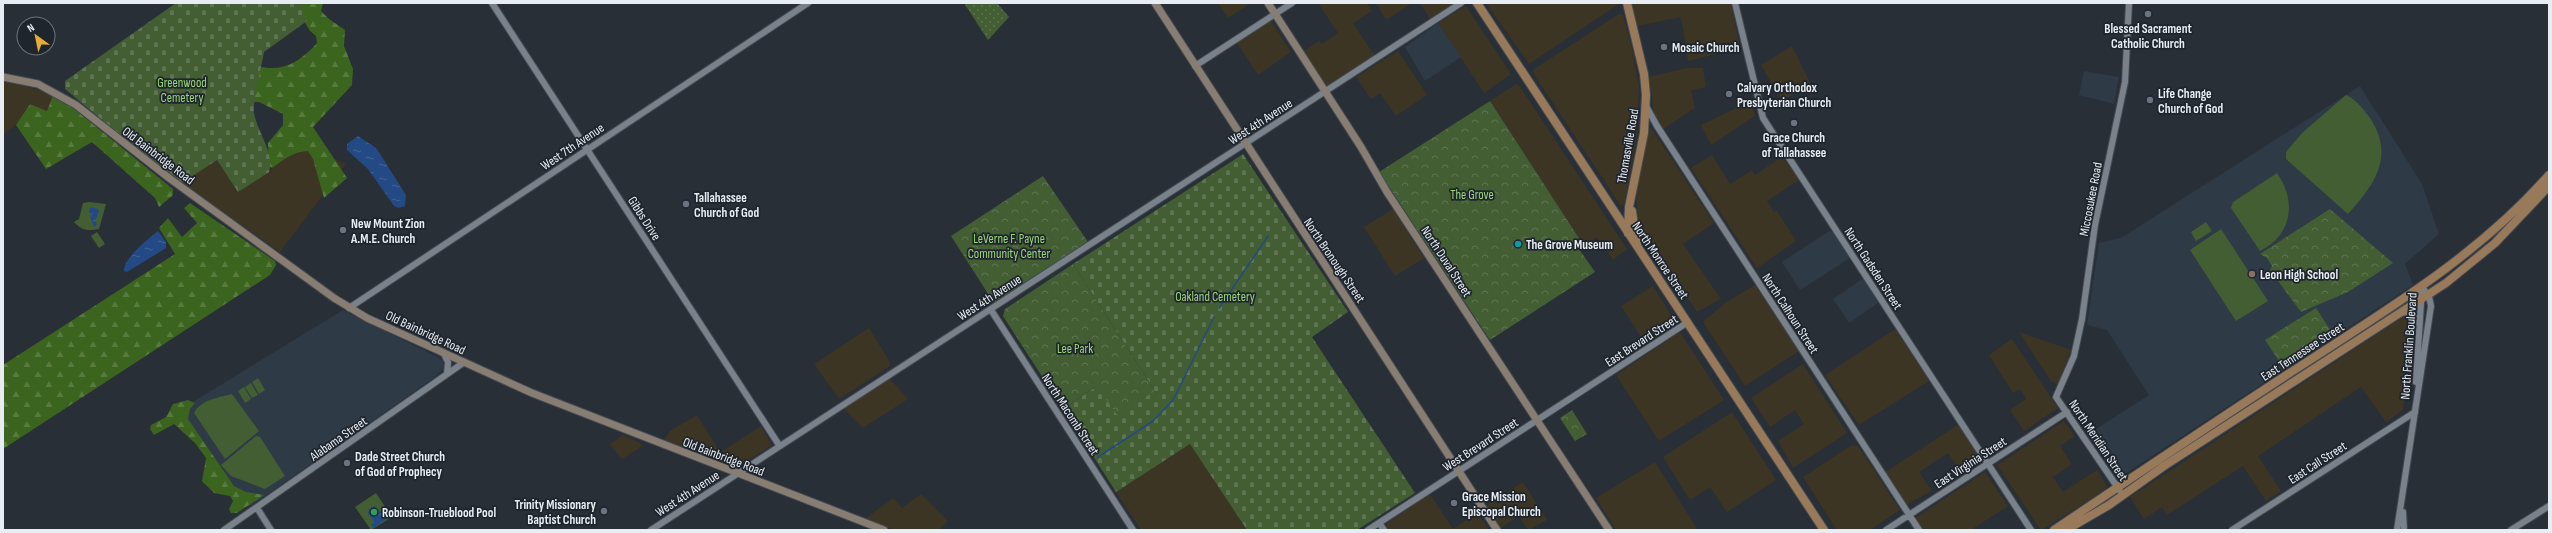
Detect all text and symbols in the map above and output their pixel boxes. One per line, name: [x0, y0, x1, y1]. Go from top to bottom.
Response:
marker: Blessed Sacrament Catholic Church: [2143, 9, 2153, 19]
north arrow: [16, 16, 56, 56]
text: N: [25, 21, 37, 35]
place label: Blessed Sacrament Catholic Church: [2104, 21, 2192, 52]
place label: Mosaic Church: [1672, 40, 1740, 56]
marker: Mosaic Church: [1659, 42, 1669, 52]
park label: Greenwood Cemetery: [157, 75, 207, 106]
place label: Calvary Orthodox Presbyterian Church: [1737, 80, 1831, 111]
place label: Life Change Church of God: [2158, 86, 2224, 117]
marker: Calvary Orthodox Presbyterian Church: [1724, 89, 1734, 99]
street label: West 4th Avenue: [1226, 95, 1296, 148]
marker: Life Change Church of God: [2145, 95, 2155, 105]
street label: Thomasville Road: [1614, 108, 1642, 185]
marker: Grace Church of Tallahassee: [1789, 118, 1799, 128]
street label: West 7th Avenue: [538, 120, 607, 174]
street label: Old Bainbridge Road: [119, 123, 198, 188]
place label: Grace Church of Tallahassee: [1762, 130, 1827, 161]
street label: Miccosukee Road: [2076, 161, 2106, 237]
park label: The Grove: [1450, 187, 1494, 203]
place label: Tallahassee Church of God: [694, 190, 760, 221]
street label: Gibbs Drive: [624, 194, 664, 244]
marker: Tallahassee Church of God: [681, 199, 691, 209]
street label: North Bronough Street: [1300, 215, 1368, 306]
place label: New Mount Zion A.M.E. Church: [350, 216, 425, 247]
street label: North Monroe Street: [1628, 219, 1692, 302]
street label: North Duval Street: [1417, 223, 1475, 300]
street label: North Gadsden Street: [1841, 224, 1906, 313]
marker: New Mount Zion A.M.E. Church: [338, 225, 348, 235]
park label: LeVerne F. Payne Community Center: [968, 231, 1051, 262]
place label: The Grove Museum: [1526, 237, 1613, 253]
marker: The Grove Museum: [1513, 239, 1523, 249]
place label: Leon High School: [2260, 267, 2338, 283]
marker: Leon High School: [2247, 269, 2257, 279]
street label: North Calhoun Street: [1758, 270, 1822, 357]
street label: West 4th Avenue: [955, 271, 1025, 324]
park label: Oakland Cemetery: [1175, 289, 1255, 305]
street label: North Franklin Boulevard: [2397, 292, 2421, 400]
street label: Old Bainbridge Road: [383, 307, 468, 358]
street label: East Brevard Street: [1602, 311, 1681, 370]
street label: East Tennessee Street: [2258, 319, 2347, 385]
park label: Lee Park: [1057, 341, 1093, 357]
street label: North Macomb Street: [1038, 371, 1102, 458]
street label: North Meridian Street: [2065, 397, 2131, 484]
street label: Alabama Street: [306, 413, 370, 465]
street label: West Brevard Street: [1440, 414, 1521, 475]
street label: Old Bainbridge Road: [681, 434, 767, 480]
street label: East Virginia Street: [1932, 434, 2010, 492]
street label: East Call Street: [2285, 438, 2350, 488]
place label: Dade Street Church of God of Prophecy: [355, 449, 445, 480]
marker: Dade Street Church of God of Prophecy: [342, 458, 352, 468]
street label: West 4th Avenue: [653, 467, 723, 520]
place label: Grace Mission Episcopal Church: [1462, 489, 1541, 520]
place label: Trinity Missionary Baptist Church: [514, 497, 597, 528]
marker: Grace Mission Episcopal Church: [1449, 498, 1459, 508]
place label: Robinson-Trueblood Pool: [382, 505, 496, 521]
marker: Trinity Missionary Baptist Church: [599, 506, 609, 516]
marker: Robinson-Trueblood Pool: [369, 507, 379, 517]

